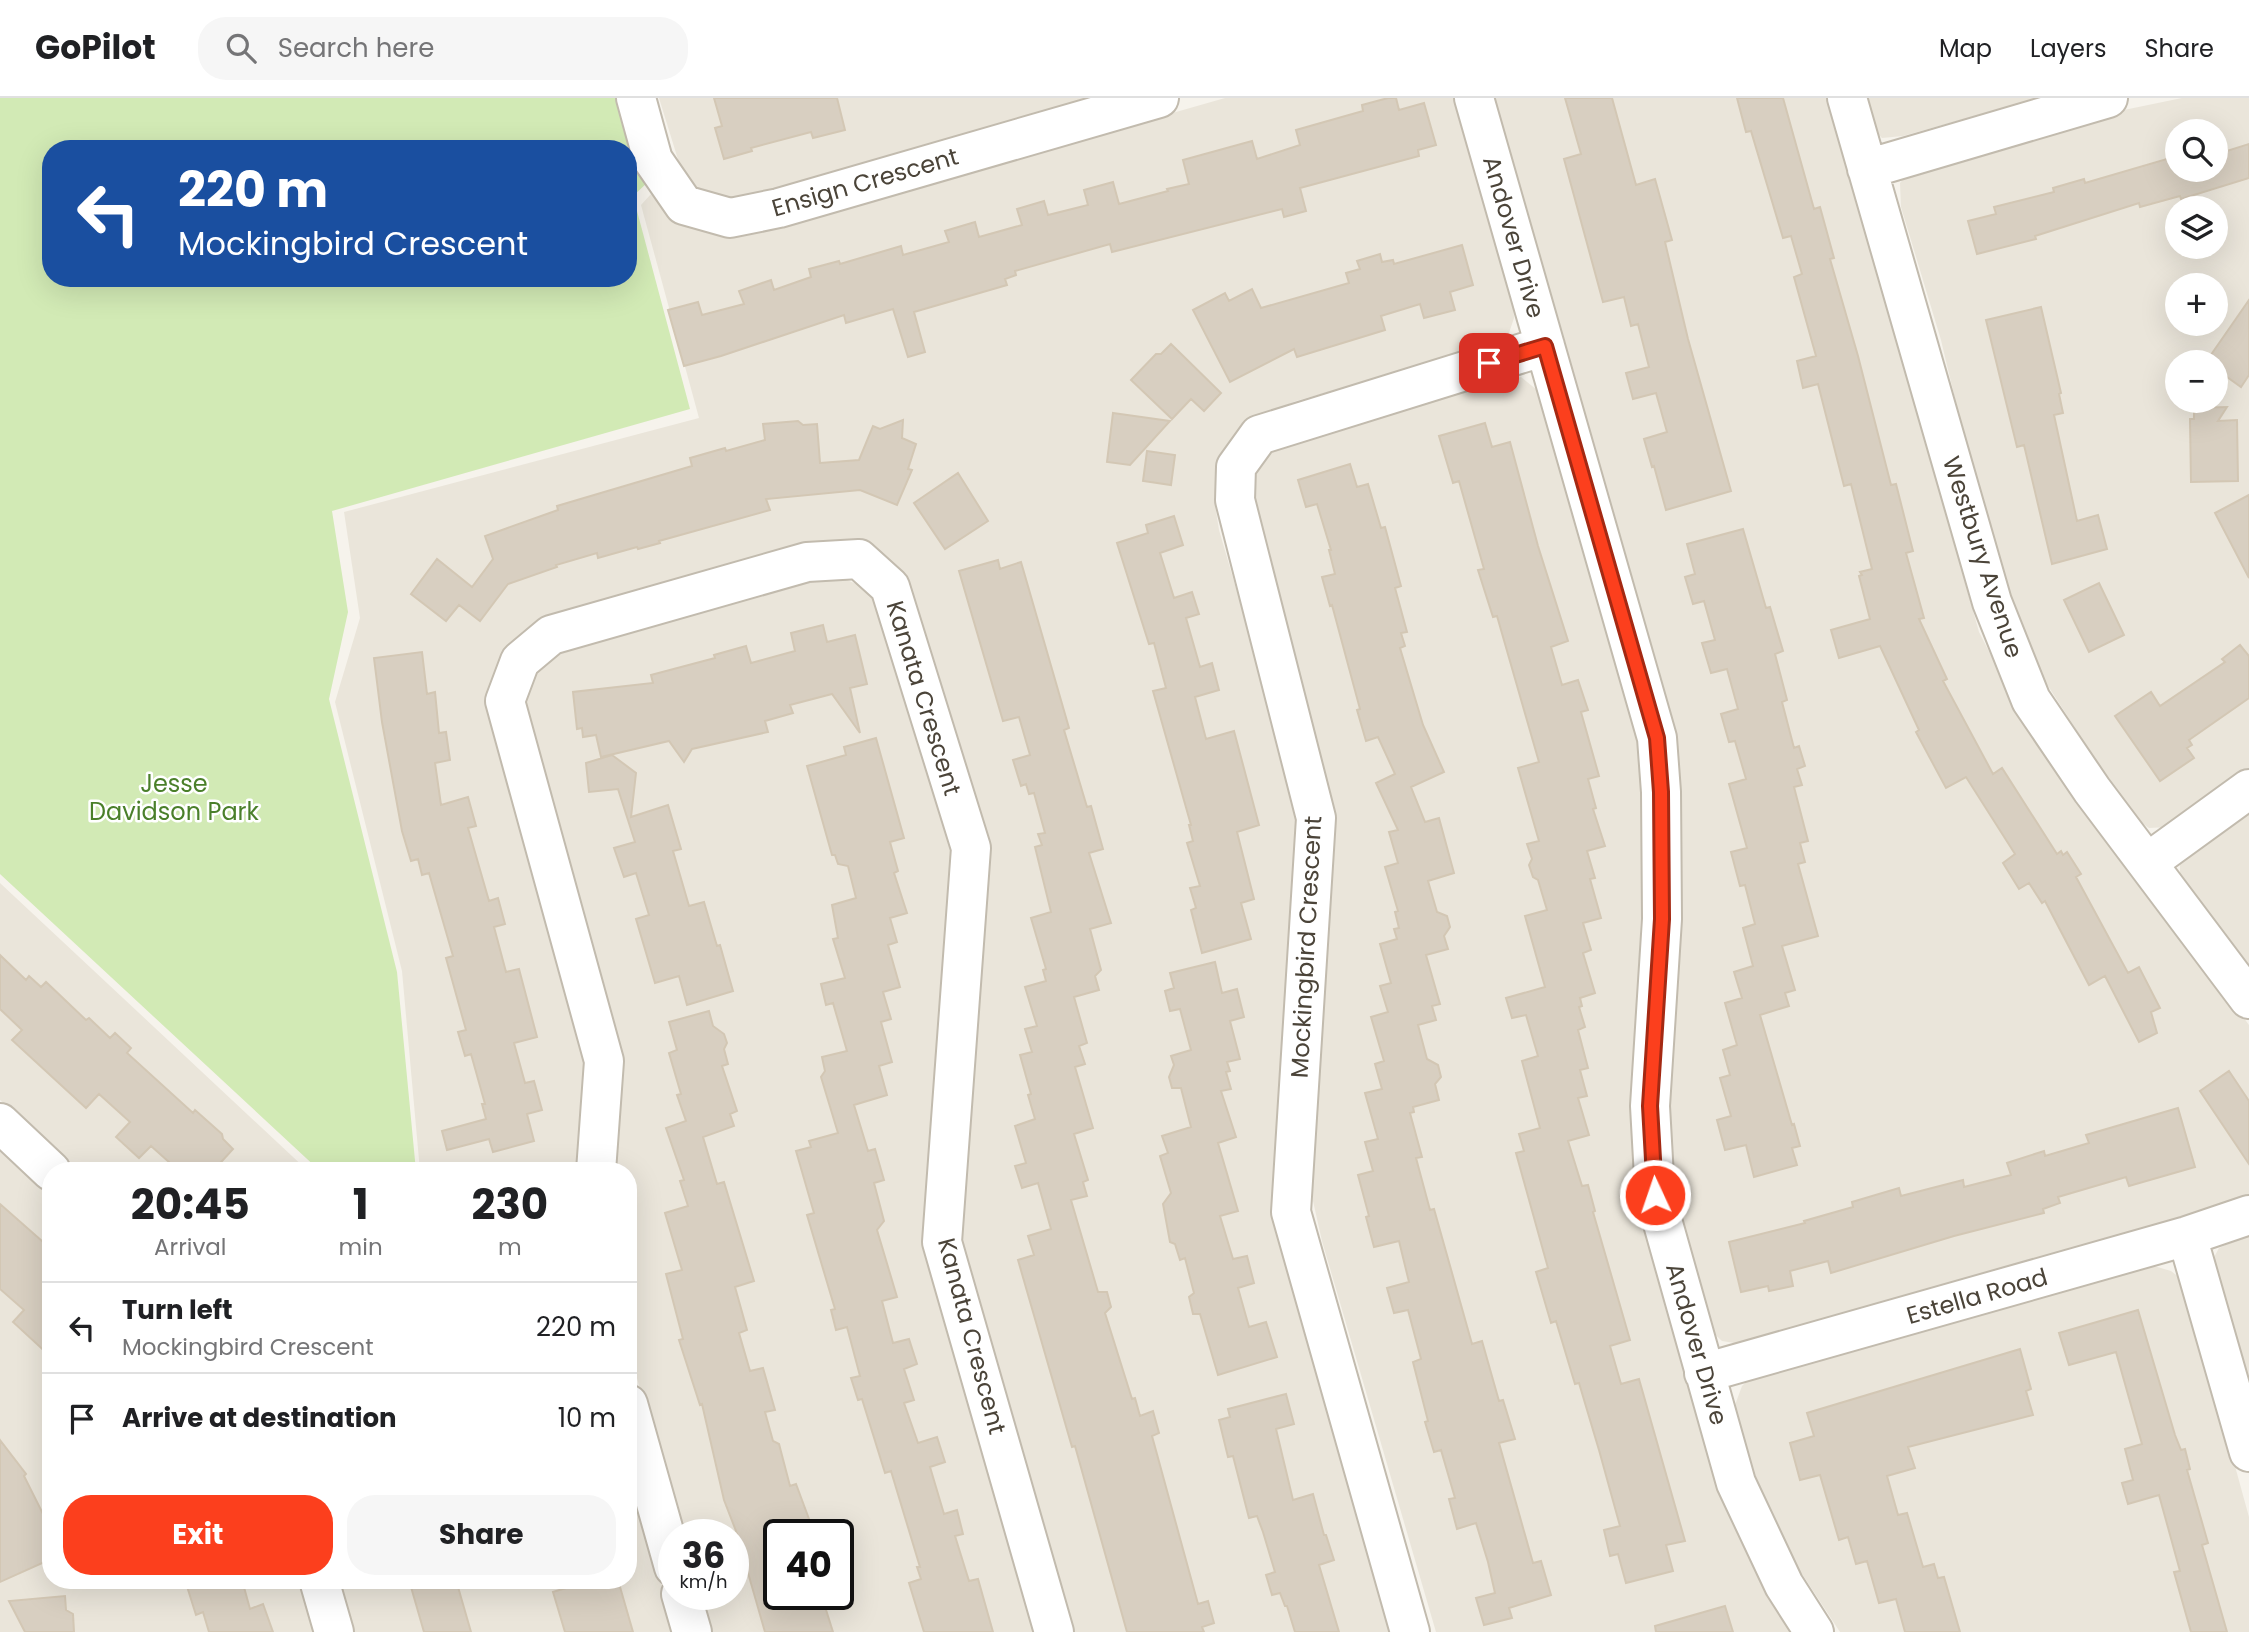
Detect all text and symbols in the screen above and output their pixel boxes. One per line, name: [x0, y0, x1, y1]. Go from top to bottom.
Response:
search box: [198, 17, 688, 80]
text: GoPilot: [35, 24, 156, 71]
icon: search: [222, 29, 260, 67]
text: Search here: [278, 30, 434, 66]
text: Map: [1939, 32, 1992, 65]
text: Layers: [2030, 32, 2106, 65]
text: Share: [2144, 32, 2214, 65]
map controls: [2165, 119, 2228, 413]
button: search: [2165, 119, 2228, 182]
street label: Ensign Crescent: [768, 140, 962, 224]
street label: Andover Drive: [1475, 152, 1553, 322]
text: 220 m: [178, 156, 328, 224]
icon: left: [63, 168, 154, 259]
button: layers: [2165, 196, 2228, 259]
text: Mockingbird Crescent: [178, 221, 528, 266]
button: +: [2165, 273, 2228, 336]
pin: [1459, 333, 1519, 393]
icon: arrive: [1470, 344, 1508, 382]
button: −: [2165, 350, 2228, 413]
street label: Westbury Avenue: [1935, 452, 2031, 662]
street label: Kanata Crescent: [879, 597, 969, 799]
park label: Jesse Davidson Park: [89, 767, 260, 828]
street label: Mockingbird Crescent: [1283, 815, 1329, 1079]
position arrow: [1618, 1158, 1692, 1232]
text: 20:45: [131, 1175, 250, 1234]
text: 1: [353, 1175, 369, 1234]
text: 230: [471, 1175, 548, 1234]
text: Arrival: [154, 1231, 227, 1263]
text: min: [339, 1231, 383, 1263]
text: m: [498, 1231, 522, 1263]
street label: Kanata Crescent: [930, 1234, 1014, 1438]
street label: Andover Drive: [1658, 1259, 1736, 1429]
street label: Estella Road: [1903, 1260, 2051, 1332]
text: Turn left: [122, 1292, 233, 1328]
icon: left: [63, 1309, 101, 1347]
text: 220 m: [536, 1309, 616, 1345]
text: Mockingbird Crescent: [122, 1331, 374, 1363]
icon: arrive: [63, 1400, 101, 1438]
text: Arrive at destination: [122, 1400, 397, 1436]
text: 10 m: [558, 1400, 616, 1436]
button: Exit: [63, 1495, 333, 1575]
button: Share: [347, 1495, 616, 1575]
speed limit sign: 40: [763, 1519, 854, 1610]
text: 36: [682, 1531, 725, 1580]
text: km/h: [680, 1569, 727, 1594]

